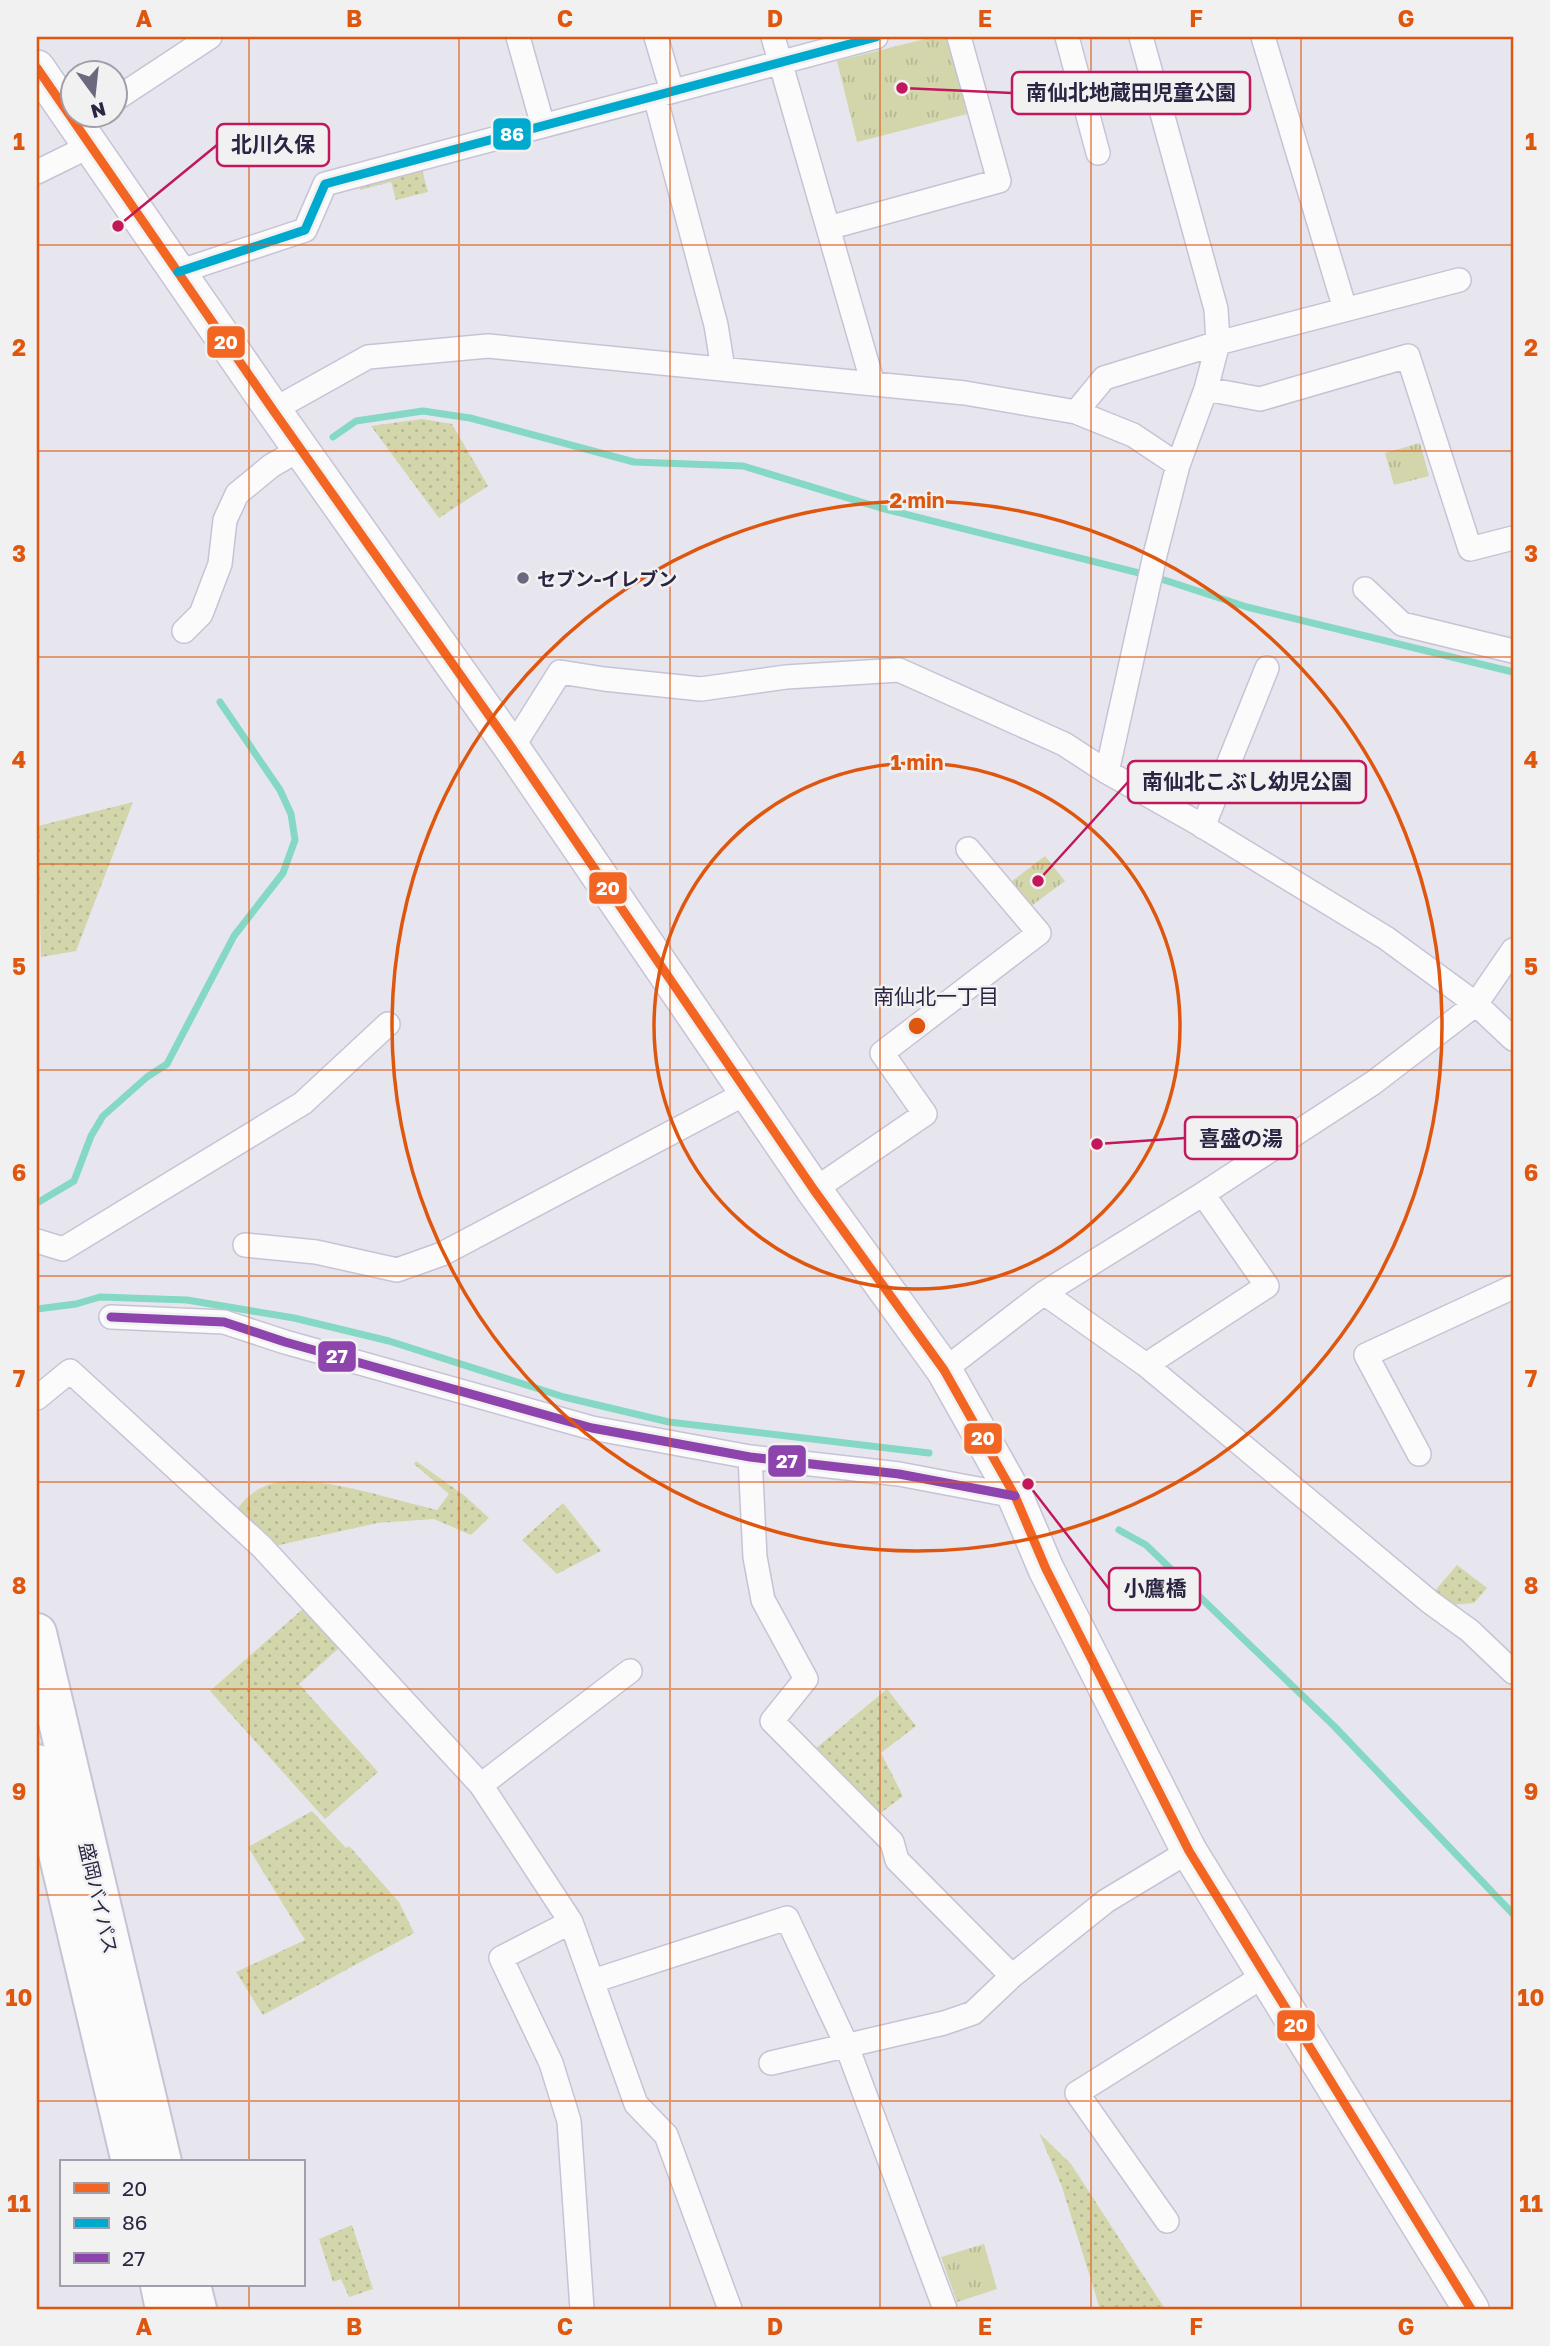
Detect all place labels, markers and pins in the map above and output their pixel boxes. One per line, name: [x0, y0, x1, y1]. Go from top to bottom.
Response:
callout: 南仙北地蔵田児童公園: [1012, 72, 1250, 114]
callout: 北川久保: [217, 124, 329, 166]
place label: セブン-イレブン: [537, 567, 677, 590]
marker: セブン-イレブン: [515, 570, 531, 586]
callout: 南仙北こぶし幼児公園: [1128, 761, 1366, 803]
centre of rings: [905, 1014, 929, 1038]
callout: 喜盛の湯: [1185, 1117, 1297, 1159]
callout: 小鷹橋: [1109, 1568, 1200, 1610]

